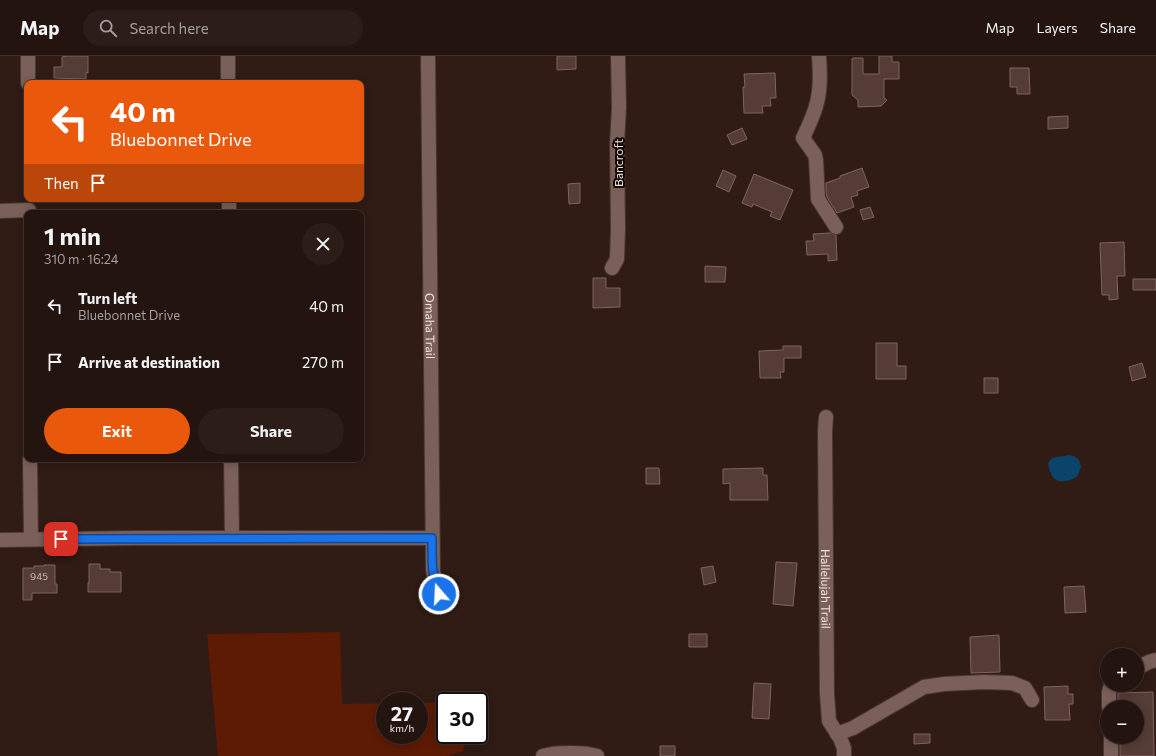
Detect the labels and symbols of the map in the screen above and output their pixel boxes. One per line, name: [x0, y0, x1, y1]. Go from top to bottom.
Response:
street label: Bancroft: [611, 139, 625, 187]
street label: Omaha Trail: [423, 293, 438, 359]
pin: [44, 522, 78, 556]
street label: Hallelujah Trail: [819, 549, 834, 629]
house number: 945: [30, 570, 48, 582]
position arrow: [418, 573, 460, 615]
speed limit sign: 30: [436, 692, 488, 744]

